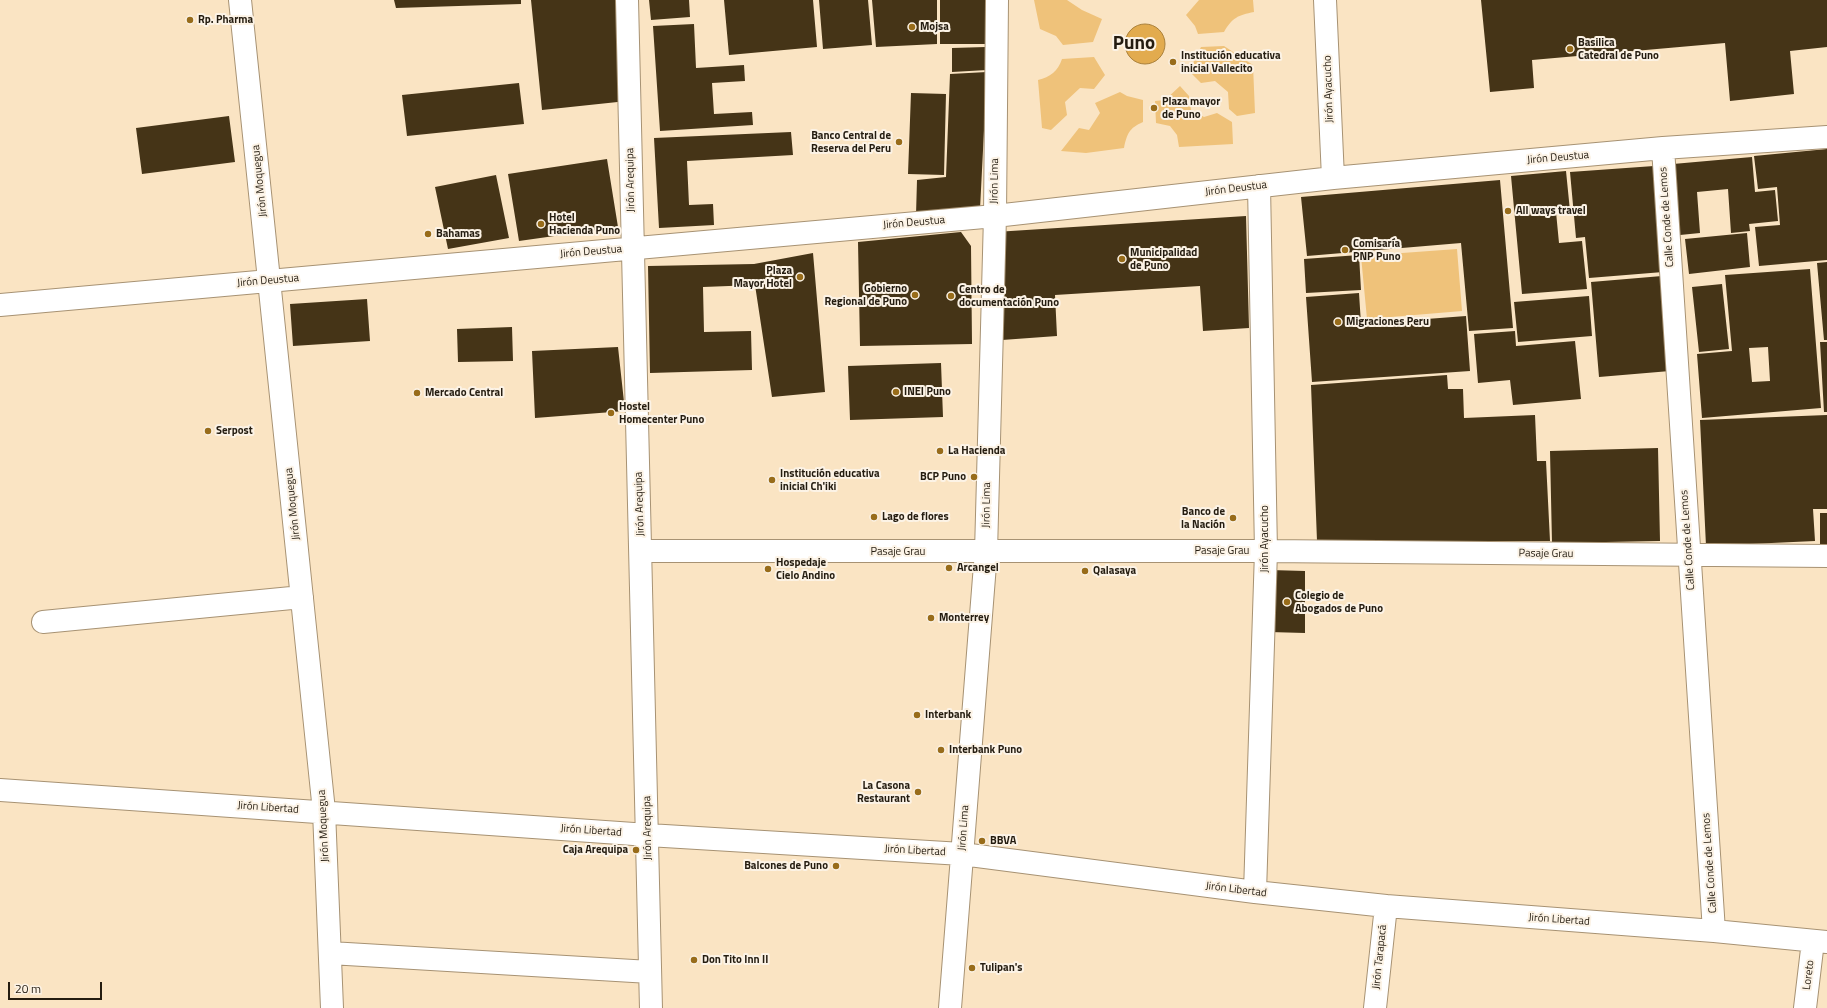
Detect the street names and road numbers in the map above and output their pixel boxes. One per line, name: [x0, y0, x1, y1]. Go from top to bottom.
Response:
street label: Jirón Ayacucho: [1321, 55, 1337, 123]
street label: Jirón Moquegua: [250, 144, 270, 218]
street label: Jirón Arequipa: [624, 148, 638, 212]
street label: Jirón Deustua: [1526, 149, 1590, 167]
street label: Jirón Lima: [988, 158, 1002, 204]
street label: Calle Conde de Lemos: [1657, 166, 1677, 268]
street label: Jirón Deustua: [1204, 179, 1268, 199]
street label: Jirón Deustua: [882, 214, 946, 232]
street label: Jirón Deustua: [559, 243, 623, 261]
street label: Jirón Deustua: [236, 272, 300, 290]
street label: Jirón Moquegua: [283, 467, 303, 541]
street label: Jirón Arequipa: [632, 472, 648, 536]
street label: Jirón Lima: [980, 482, 994, 528]
street label: Calle Conde de Lemos: [1678, 489, 1698, 591]
street label: Jirón Ayacucho: [1258, 505, 1272, 573]
street label: Pasaje Grau: [1195, 544, 1249, 558]
street label: Pasaje Grau: [871, 545, 925, 559]
street label: Pasaje Grau: [1518, 547, 1574, 561]
street label: Jirón Moquegua: [316, 789, 332, 863]
street label: Jirón Arequipa: [641, 796, 655, 860]
street label: Jirón Libertad: [237, 799, 299, 817]
street label: Jirón Lima: [956, 805, 972, 851]
street label: Calle Conde de Lemos: [1700, 812, 1720, 914]
street label: Jirón Libertad: [560, 822, 622, 840]
street label: Jirón Libertad: [884, 843, 946, 859]
street label: Jirón Libertad: [1205, 880, 1267, 900]
street label: Jirón Libertad: [1528, 911, 1590, 929]
street label: Jirón Tarapacá: [1370, 924, 1390, 990]
street label: Loreto: [1801, 959, 1817, 991]

